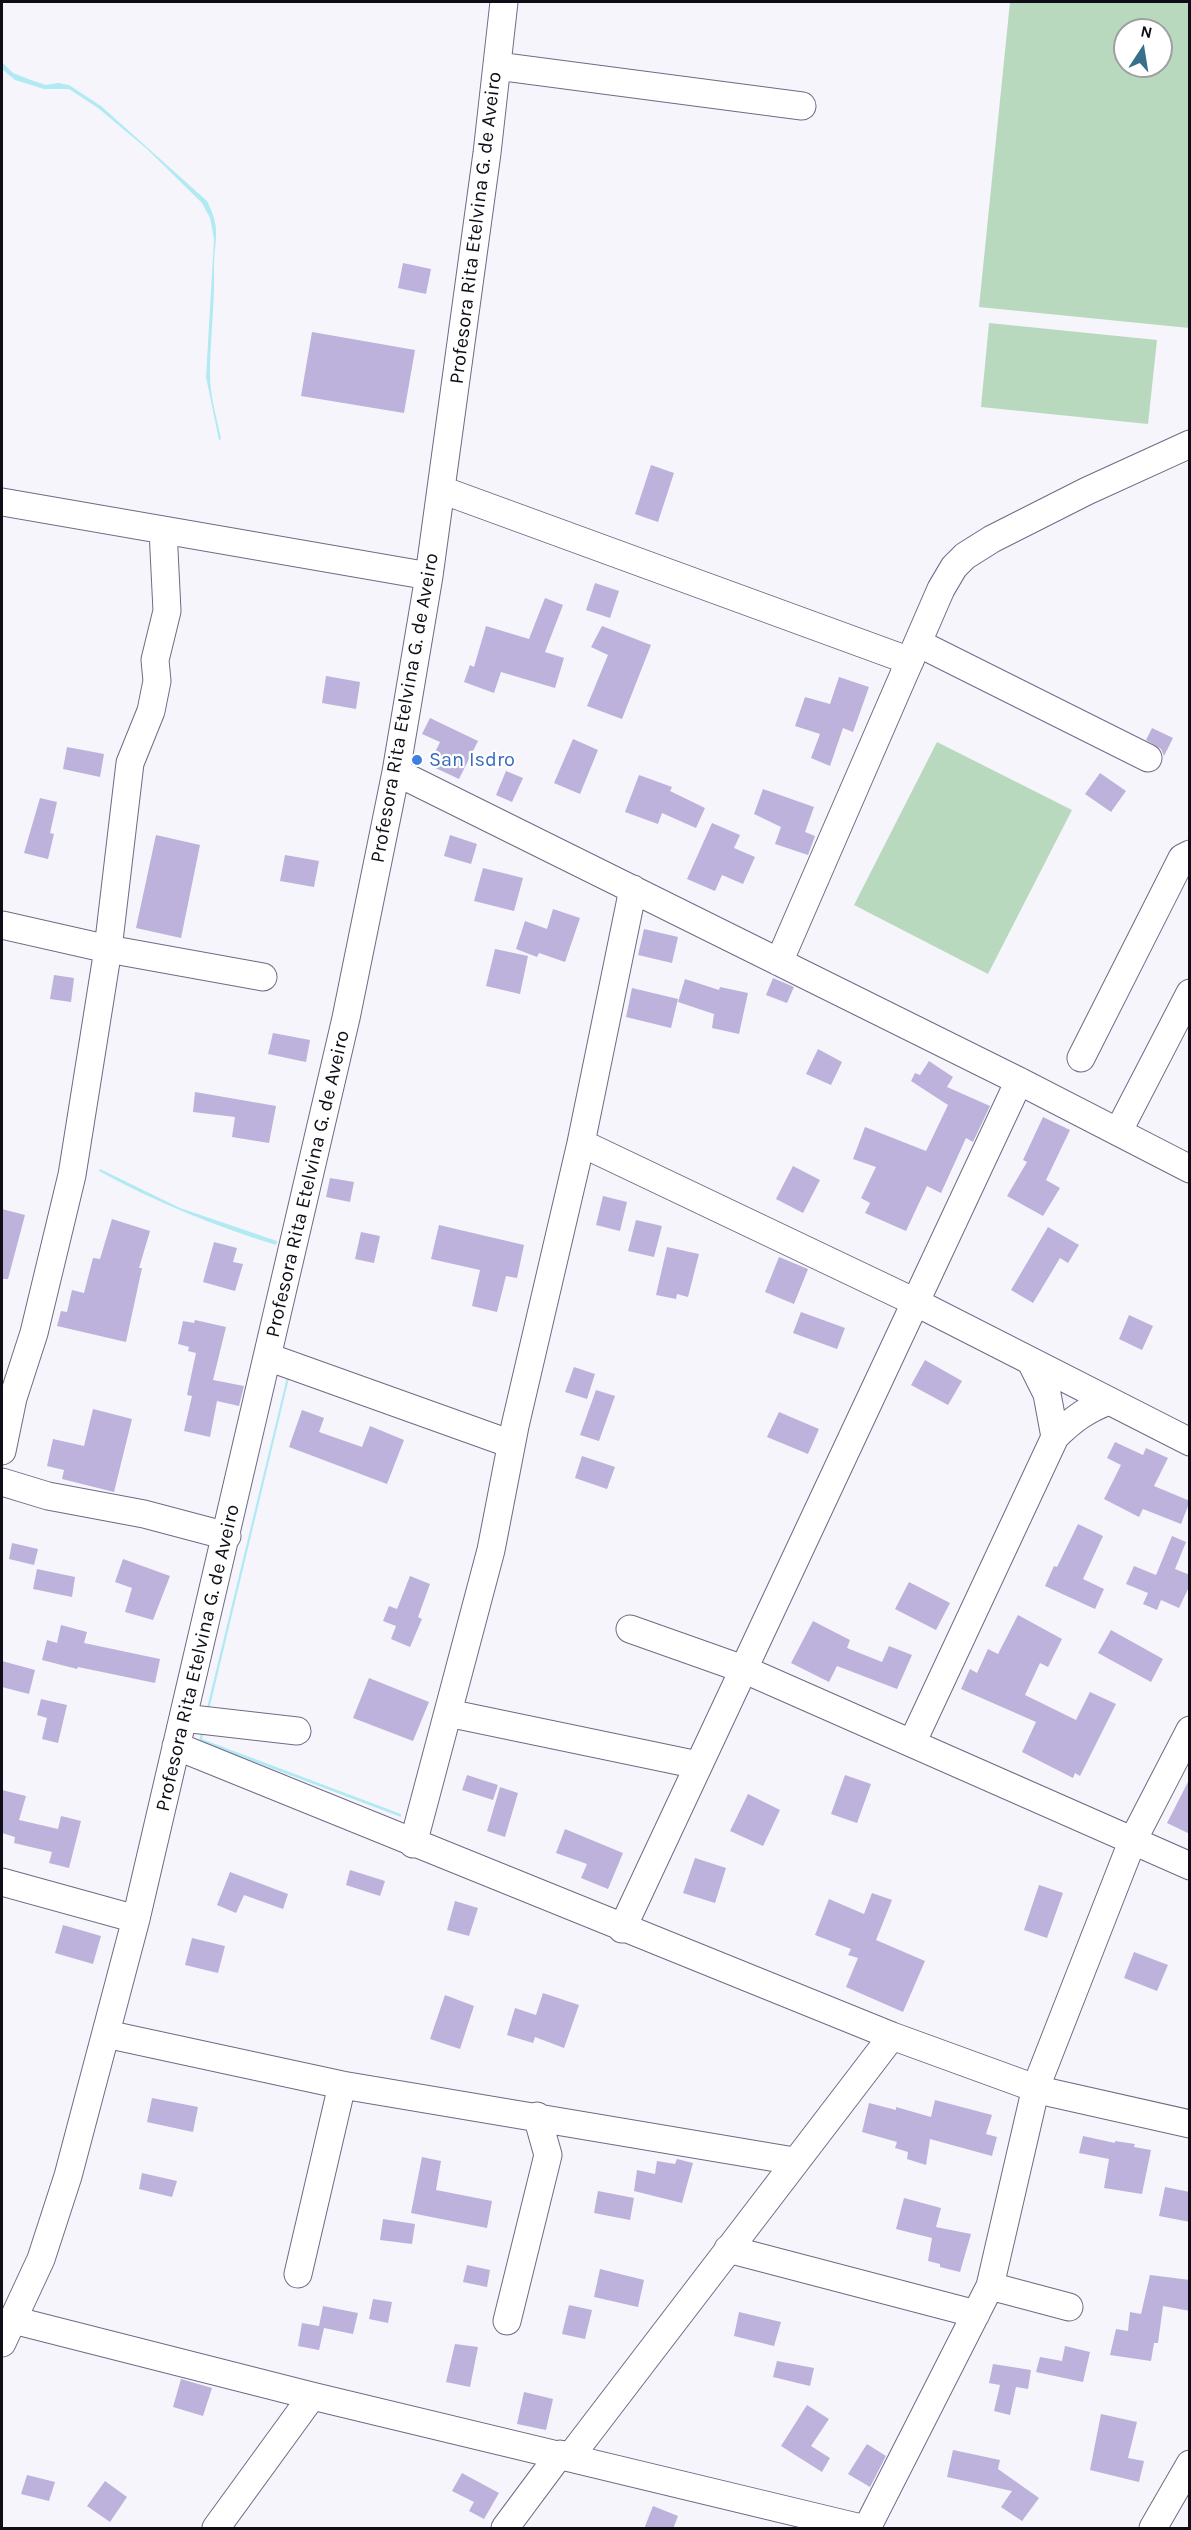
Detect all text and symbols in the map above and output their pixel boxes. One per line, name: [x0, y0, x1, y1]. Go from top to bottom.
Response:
north arrow: [1113, 18, 1173, 78]
text: N: [1139, 21, 1154, 42]
street label: Profesora Rita Etelvina G. de Aveiro: [445, 71, 507, 385]
street label: Profesora Rita Etelvina G. de Aveiro: [366, 551, 444, 865]
place label: San Isdro: [429, 748, 515, 772]
marker: San Isdro: [410, 753, 424, 767]
street label: Profesora Rita Etelvina G. de Aveiro: [261, 1028, 355, 1340]
street label: Profesora Rita Etelvina G. de Aveiro: [151, 1502, 245, 1814]

